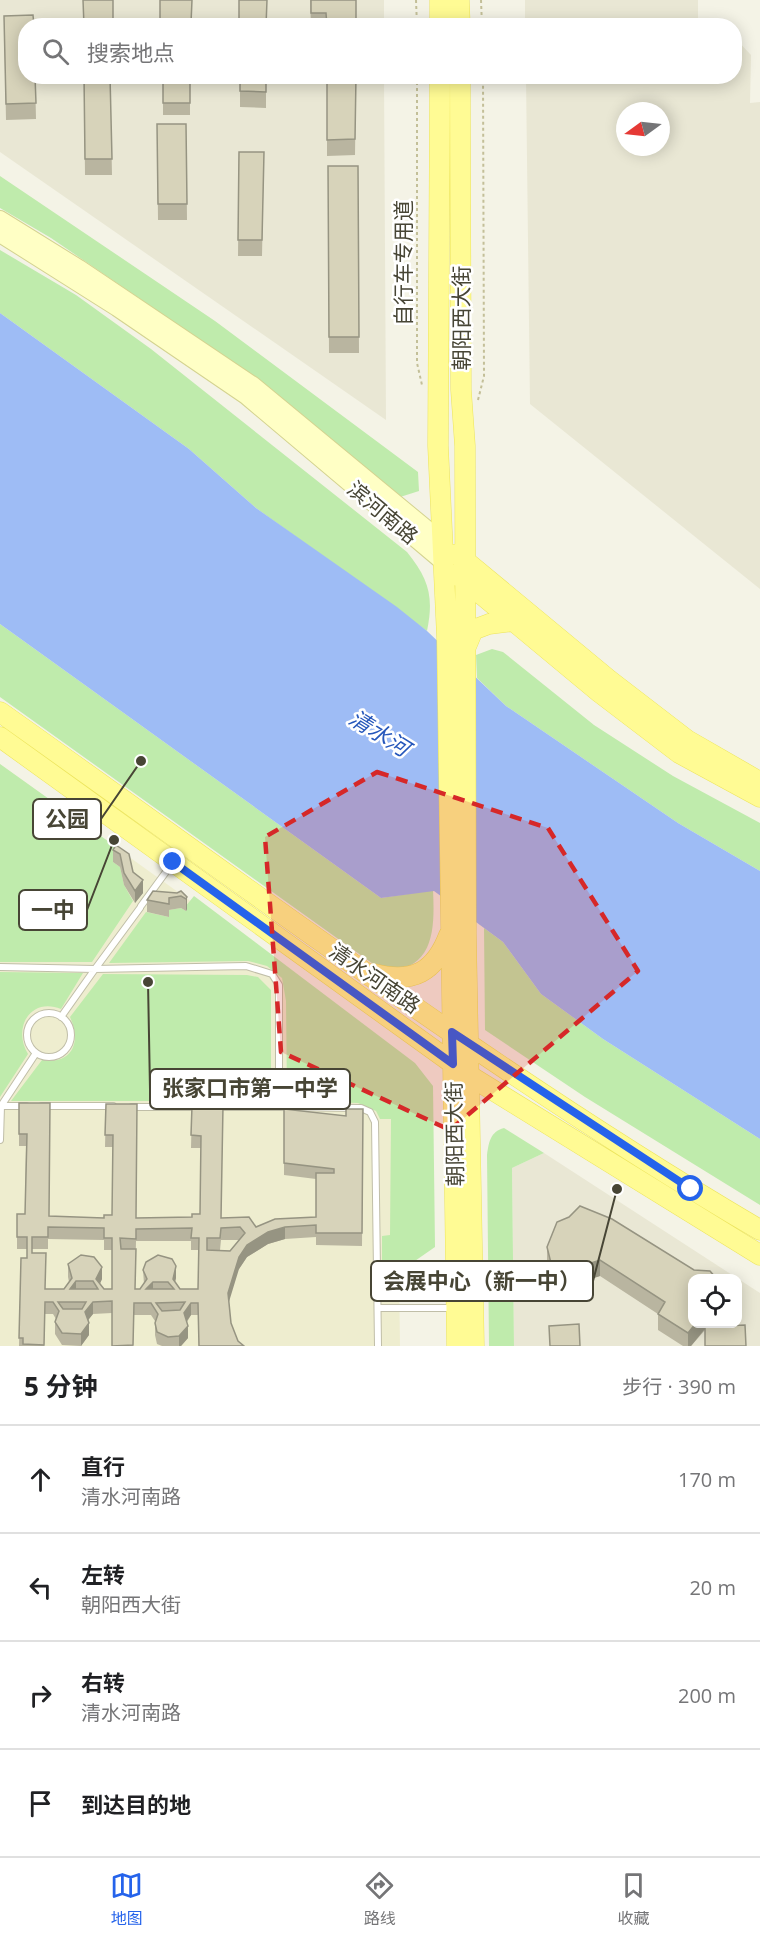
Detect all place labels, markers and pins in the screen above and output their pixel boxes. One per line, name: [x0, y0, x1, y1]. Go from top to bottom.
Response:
callout: 公园: [33, 799, 101, 839]
callout: 一中: [19, 890, 87, 930]
callout: 张家口市第一中学: [150, 1069, 350, 1109]
callout: 会展中心（新一中）: [371, 1261, 593, 1301]

